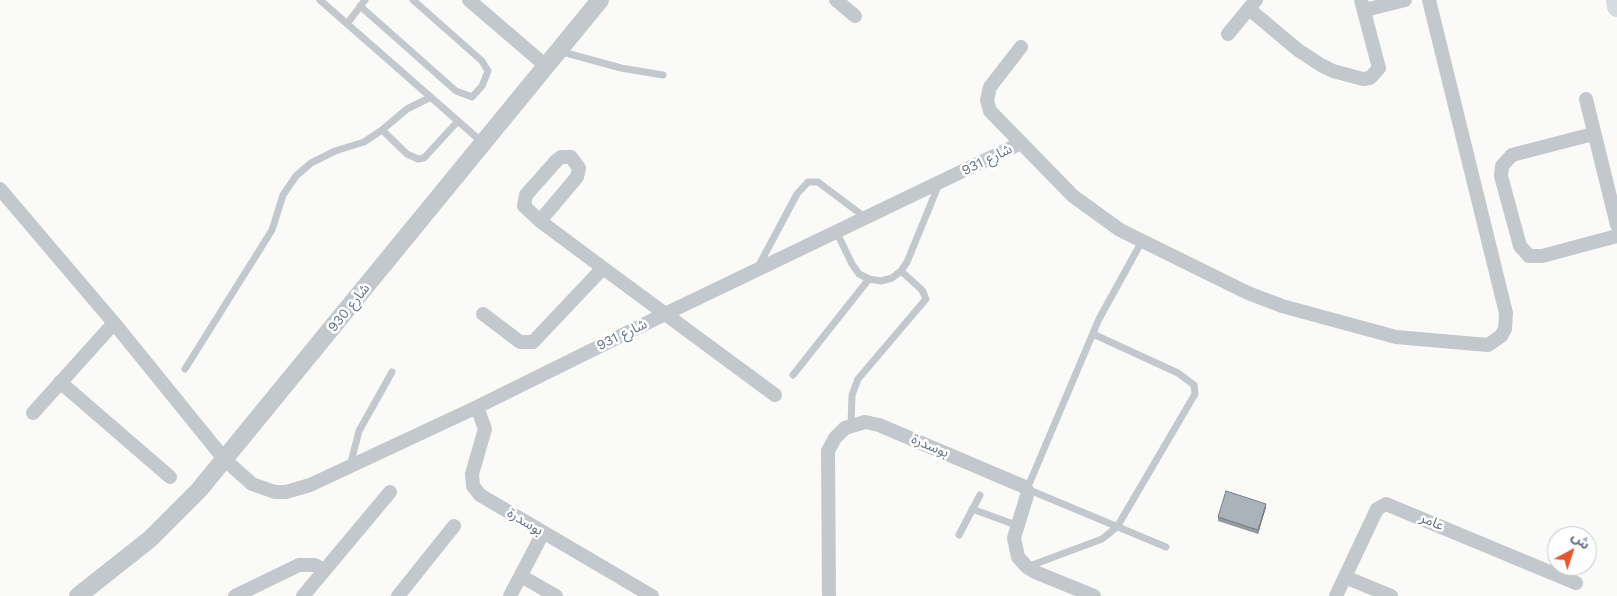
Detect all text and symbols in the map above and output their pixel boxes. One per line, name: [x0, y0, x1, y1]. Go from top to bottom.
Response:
street label: شارع 931: [959, 141, 1015, 179]
street label: شارع 930: [324, 280, 374, 336]
street label: شارع 931: [594, 316, 650, 354]
street label: بوسدرة: [909, 431, 951, 461]
street label: بوسدرة: [504, 505, 546, 539]
street label: عامر: [1418, 510, 1446, 534]
north arrow: [1547, 526, 1597, 576]
text: ش: [1569, 528, 1593, 553]

